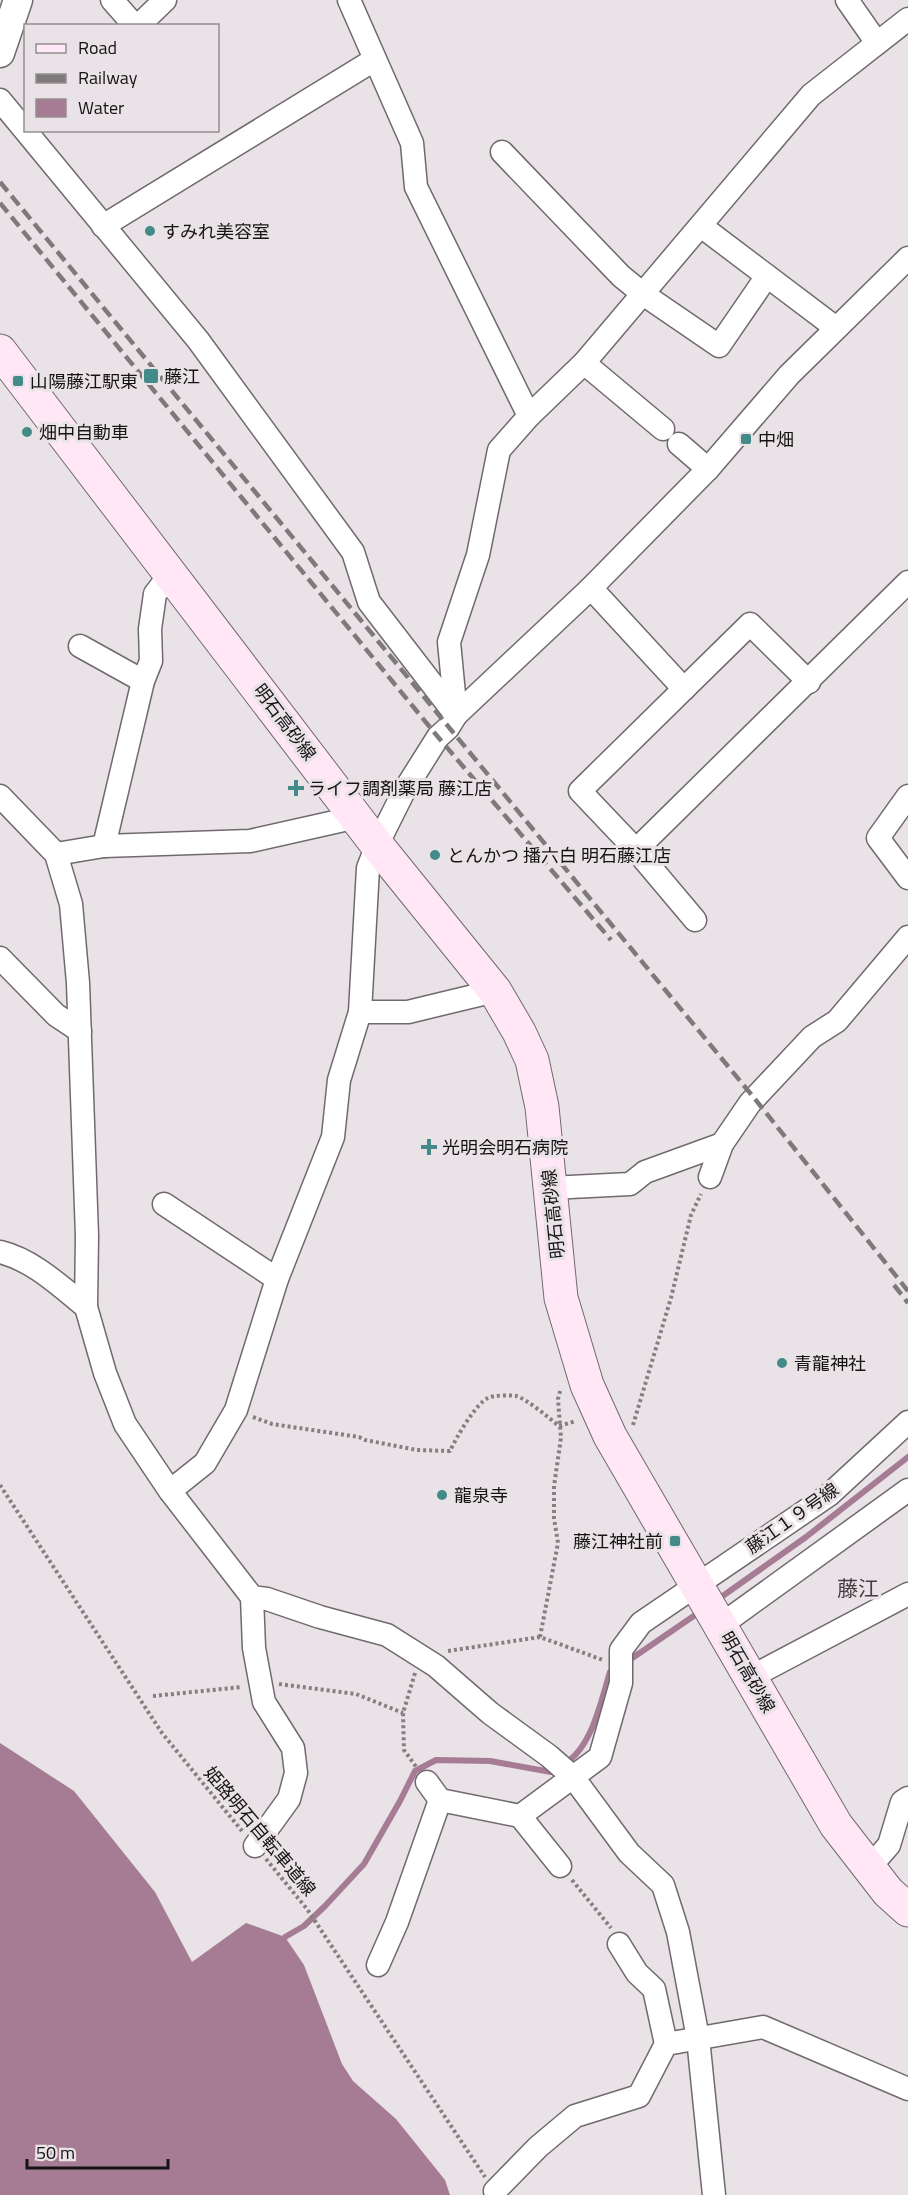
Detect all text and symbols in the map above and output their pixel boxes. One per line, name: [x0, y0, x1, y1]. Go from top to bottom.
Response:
legend: [24, 24, 219, 132]
text: Road: [78, 34, 117, 61]
text: Railway: [78, 64, 138, 91]
text: Water: [78, 94, 124, 121]
place label: すみれ美容室: [162, 218, 270, 245]
marker: すみれ美容室: [143, 224, 157, 238]
place label: 藤江: [164, 363, 200, 390]
marker: 藤江: [142, 367, 160, 385]
place label: 山陽藤江駅東: [30, 368, 138, 395]
marker: 山陽藤江駅東: [11, 374, 25, 388]
place label: 畑中自動車: [39, 419, 129, 446]
marker: 畑中自動車: [20, 425, 34, 439]
place label: 中畑: [758, 426, 794, 453]
marker: 中畑: [739, 432, 753, 446]
street label: 明石高砂線: [247, 678, 323, 766]
place label: ライフ調剤薬局 藤江店: [308, 775, 492, 802]
marker: ライフ調剤薬局 藤江店: [289, 781, 303, 795]
place label: とんかつ 播六白 明石藤江店: [447, 842, 671, 869]
marker: とんかつ 播六白 明石藤江店: [428, 848, 442, 862]
place label: 光明会明石病院: [442, 1134, 568, 1161]
marker: 光明会明石病院: [420, 1138, 438, 1156]
street label: 明石高砂線: [535, 1168, 571, 1260]
place label: 青龍神社: [794, 1350, 866, 1377]
marker: 青龍神社: [775, 1356, 789, 1370]
street label: 藤江１９号線: [740, 1476, 844, 1560]
place label: 龍泉寺: [454, 1482, 508, 1509]
marker: 龍泉寺: [435, 1488, 449, 1502]
place label: 藤江神社前: [573, 1528, 663, 1555]
marker: 藤江神社前: [668, 1534, 682, 1548]
district label: 藤江: [837, 1572, 879, 1604]
street label: 明石高砂線: [714, 1626, 782, 1718]
street label: 姫路明石自転車道線: [198, 1760, 322, 1902]
scale bar: [27, 2132, 168, 2170]
text: 50 m: [36, 2139, 75, 2166]

